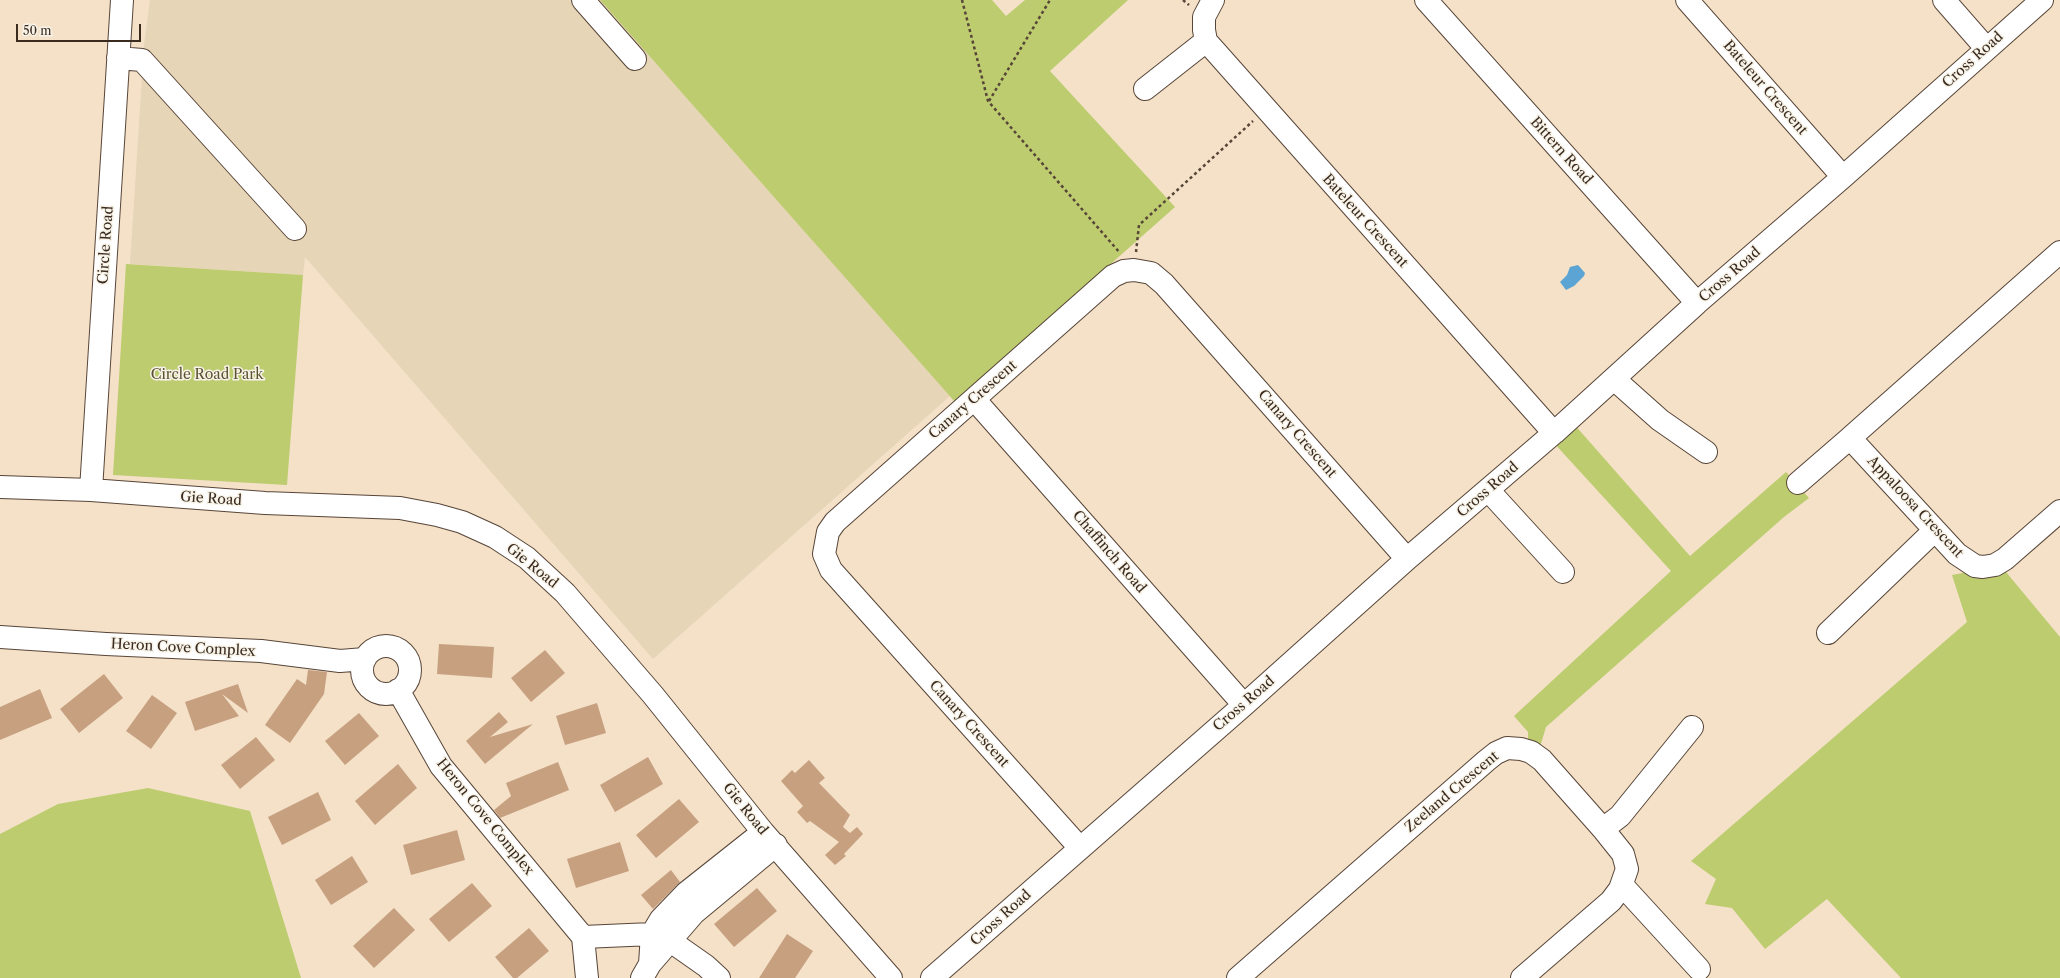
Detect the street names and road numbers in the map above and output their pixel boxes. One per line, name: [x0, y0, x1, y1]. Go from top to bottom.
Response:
street label: Cross Road: [1939, 28, 2007, 92]
street label: Bateleur Crescent: [1719, 37, 1811, 139]
street label: Bittern Road: [1526, 114, 1596, 188]
street label: Bateleur Crescent: [1319, 171, 1411, 271]
street label: Circle Road: [95, 205, 117, 285]
street label: Cross Road: [1696, 244, 1764, 306]
street label: Canary Crescent: [926, 357, 1020, 443]
street label: Canary Crescent: [1254, 387, 1340, 481]
street label: Appaloosa Crescent: [1864, 453, 1966, 561]
street label: Cross Road: [1454, 459, 1522, 521]
street label: Gie Road: [180, 488, 242, 510]
street label: Chaffinch Road: [1069, 507, 1149, 597]
street label: Gie Road: [503, 540, 561, 592]
street label: Heron Cove Complex: [110, 636, 256, 660]
street label: Cross Road: [1210, 673, 1278, 735]
street label: Canary Crescent: [926, 677, 1012, 771]
street label: Zeeland Crescent: [1402, 748, 1502, 836]
street label: Heron Cove Complex: [433, 755, 537, 879]
street label: Gie Road: [719, 780, 771, 838]
street label: Cross Road: [967, 886, 1035, 950]

